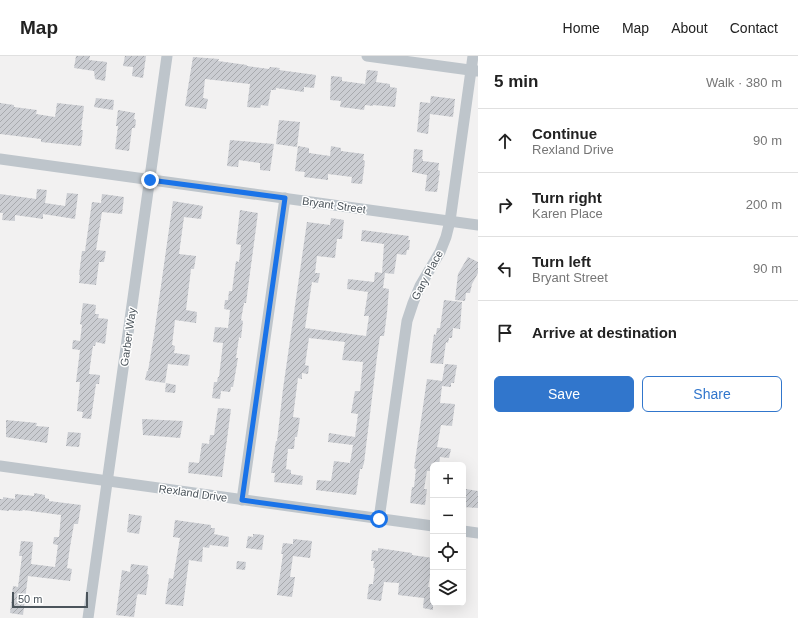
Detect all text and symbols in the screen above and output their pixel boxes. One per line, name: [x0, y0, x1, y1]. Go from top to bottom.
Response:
text: Map: [20, 17, 58, 38]
text: Home: [563, 20, 600, 36]
text: Map: [622, 20, 649, 36]
text: About: [671, 20, 708, 36]
text: Contact: [730, 20, 778, 36]
text: 5 min: [494, 72, 538, 91]
text: Walk · 380 m: [706, 75, 782, 90]
text: Continue: [532, 125, 597, 142]
icon: ahead: [494, 130, 516, 152]
text: 90 m: [753, 133, 782, 148]
text: Rexland Drive: [532, 142, 614, 157]
route end: [141, 171, 159, 189]
text: Turn right: [532, 189, 602, 206]
icon: right: [494, 194, 516, 216]
street label: Bryant Street: [301, 195, 367, 215]
text: 200 m: [746, 197, 782, 212]
text: Karen Place: [532, 206, 603, 221]
street label: Gary Place: [409, 248, 445, 302]
text: Turn left: [532, 253, 591, 270]
icon: left: [494, 258, 516, 280]
text: 90 m: [753, 261, 782, 276]
text: Bryant Street: [532, 270, 608, 285]
street label: Garber Way: [118, 307, 138, 367]
icon: arrive: [494, 322, 516, 344]
text: Arrive at destination: [532, 324, 677, 341]
button: Save: [494, 376, 634, 412]
button: Share: [642, 376, 782, 412]
map controls: [430, 462, 466, 606]
button: +: [430, 462, 466, 498]
street label: Rexland Drive: [158, 482, 228, 504]
button: −: [430, 498, 466, 534]
route start: [370, 510, 388, 528]
button: locate: [430, 534, 466, 570]
button: layers: [430, 570, 466, 606]
scale bar: [12, 590, 88, 609]
text: 50 m: [18, 593, 42, 605]

